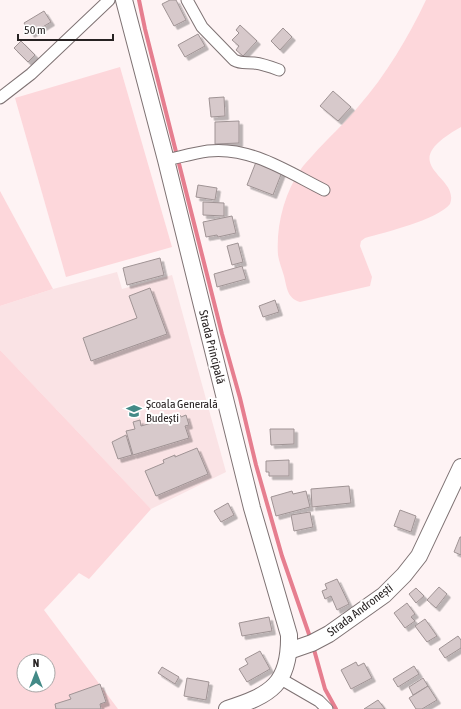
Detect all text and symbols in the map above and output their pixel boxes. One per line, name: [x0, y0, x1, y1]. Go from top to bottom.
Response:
scale bar: [18, 16, 113, 42]
text: 50 m: [24, 23, 46, 37]
street label: Strada Principală: [196, 309, 228, 385]
place label: Școala Generală Budești: [146, 397, 218, 425]
school or university icon: Școala Generală Budești: [125, 402, 143, 420]
street label: Strada Andronești: [324, 581, 396, 639]
north arrow: [16, 653, 56, 693]
text: N: [33, 657, 39, 669]

